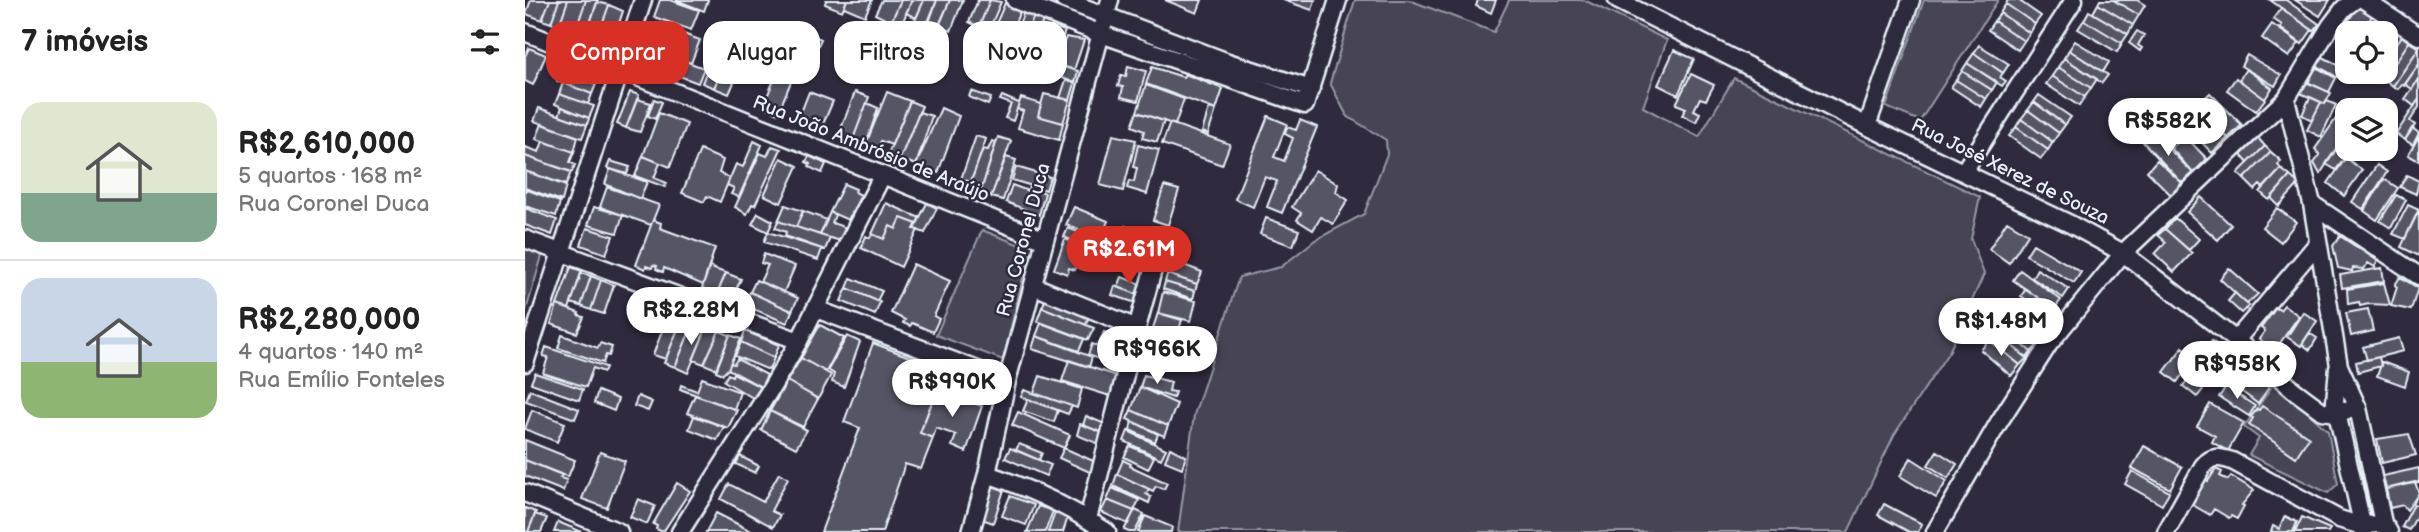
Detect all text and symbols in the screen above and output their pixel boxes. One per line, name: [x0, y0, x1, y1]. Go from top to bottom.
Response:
chip: Comprar: [546, 21, 689, 84]
chip: Alugar: [703, 21, 820, 84]
chip: Filtros: [834, 21, 949, 84]
chip: Novo: [963, 21, 1067, 84]
map controls: [2335, 21, 2398, 161]
button: locate: [2335, 21, 2398, 84]
icon: filters: [466, 23, 504, 61]
text: 7 imóveis: [21, 24, 148, 60]
street label: Rua João Ambrósio de Araújo: [749, 91, 993, 207]
button: layers: [2335, 98, 2398, 161]
pin: R$582K: [2111, 99, 2225, 158]
text: R$582K: [2124, 107, 2212, 135]
street label: Rua José Xerez de Souza: [1907, 114, 2113, 230]
text: R$2,610,000: [238, 126, 415, 162]
icon: home: [77, 130, 161, 214]
street label: Rua Coronel Duca: [992, 161, 1056, 319]
text: 5 quartos · 168 m²: [238, 162, 423, 190]
text: Rua Coronel Duca: [238, 190, 430, 218]
pin: R$2.61M: [1064, 226, 1194, 286]
text: R$2.61M: [1082, 235, 1176, 263]
pin: R$2.28M: [626, 288, 756, 347]
text: R$2.28M: [642, 296, 740, 324]
pin: R$1.48M: [1936, 298, 2066, 358]
text: R$2,280,000: [238, 302, 420, 338]
icon: home: [77, 306, 161, 390]
text: R$1.48M: [1955, 307, 2047, 335]
pin: R$966K: [1100, 326, 1214, 386]
text: R$966K: [1113, 335, 1201, 363]
text: 4 quartos · 140 m²: [238, 338, 424, 366]
pin: R$958K: [2180, 342, 2294, 401]
text: R$958K: [2193, 350, 2281, 378]
pin: R$990K: [895, 360, 1009, 419]
text: Rua Emílio Fonteles: [238, 366, 445, 394]
text: R$990K: [908, 368, 996, 396]

